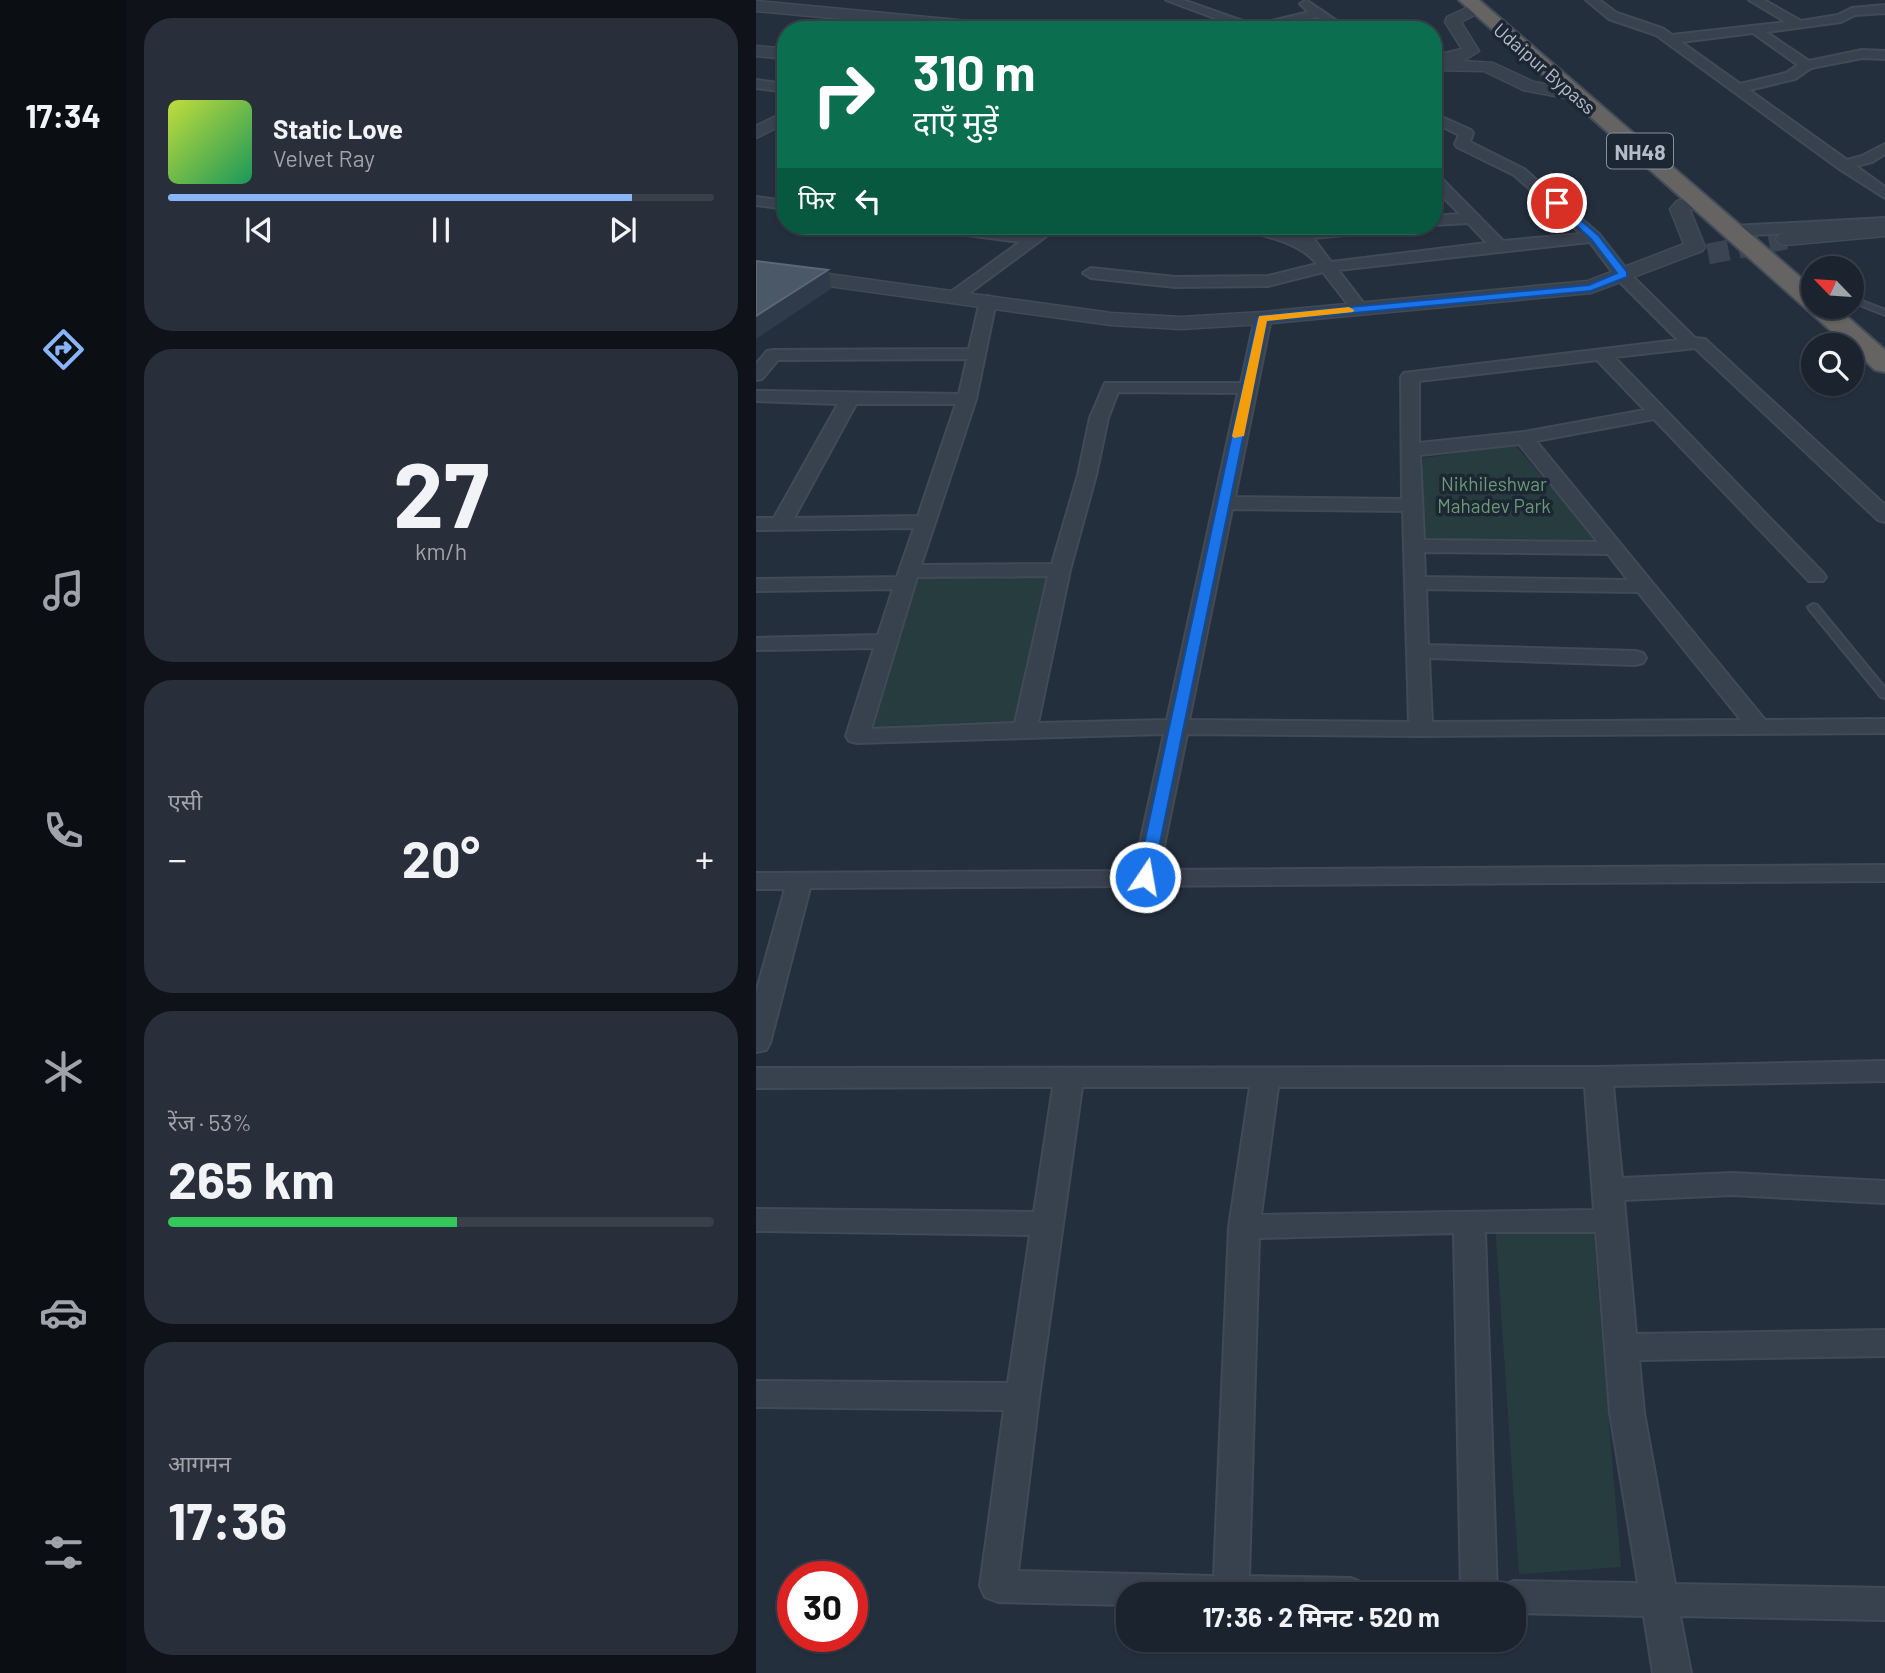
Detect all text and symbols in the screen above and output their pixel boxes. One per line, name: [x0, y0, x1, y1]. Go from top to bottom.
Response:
street label: Udaipur Bypass: [1489, 18, 1601, 118]
text: 310 m: [913, 42, 1035, 101]
icon: right: [798, 49, 889, 140]
text: 17:34: [25, 96, 101, 134]
text: दाएँ मुड़ें: [913, 102, 999, 140]
text: Static Love: [273, 113, 403, 144]
road number: NH48: [1607, 134, 1673, 168]
text: Velvet Ray: [273, 144, 375, 172]
pin: [1527, 173, 1587, 233]
icon: left: [849, 182, 887, 220]
text: फिर: [798, 183, 835, 214]
icon: arrive: [1538, 184, 1576, 222]
icon: previous: [240, 211, 278, 249]
icon: pause: [422, 211, 460, 249]
icon: next: [604, 211, 642, 249]
north arrow: [1801, 256, 1864, 318]
map controls: [1801, 256, 1864, 396]
icon: directions: [39, 325, 88, 374]
button: search: [1801, 333, 1864, 396]
text: 27: [393, 437, 489, 546]
park label: Nikhileshwar Mahadev Park: [1437, 472, 1551, 517]
text: km/h: [415, 537, 467, 565]
icon: music: [39, 566, 88, 615]
text: एसी: [168, 787, 202, 815]
icon: phone: [39, 806, 88, 855]
text: 20°: [402, 826, 480, 888]
text: −: [168, 835, 187, 881]
text: +: [695, 835, 714, 881]
position arrow: [1108, 840, 1182, 914]
icon: climate: [39, 1047, 88, 1096]
text: रेंज · 53%: [168, 1108, 252, 1136]
text: 265 km: [168, 1147, 335, 1209]
icon: car: [39, 1288, 88, 1337]
text: आगमन: [168, 1449, 231, 1477]
text: 17:36: [168, 1488, 287, 1550]
icon: filters: [39, 1528, 88, 1577]
speed limit sign: 30: [777, 1561, 868, 1652]
text: 17:36 · 2 मिनट · 520 m: [1202, 1601, 1440, 1632]

